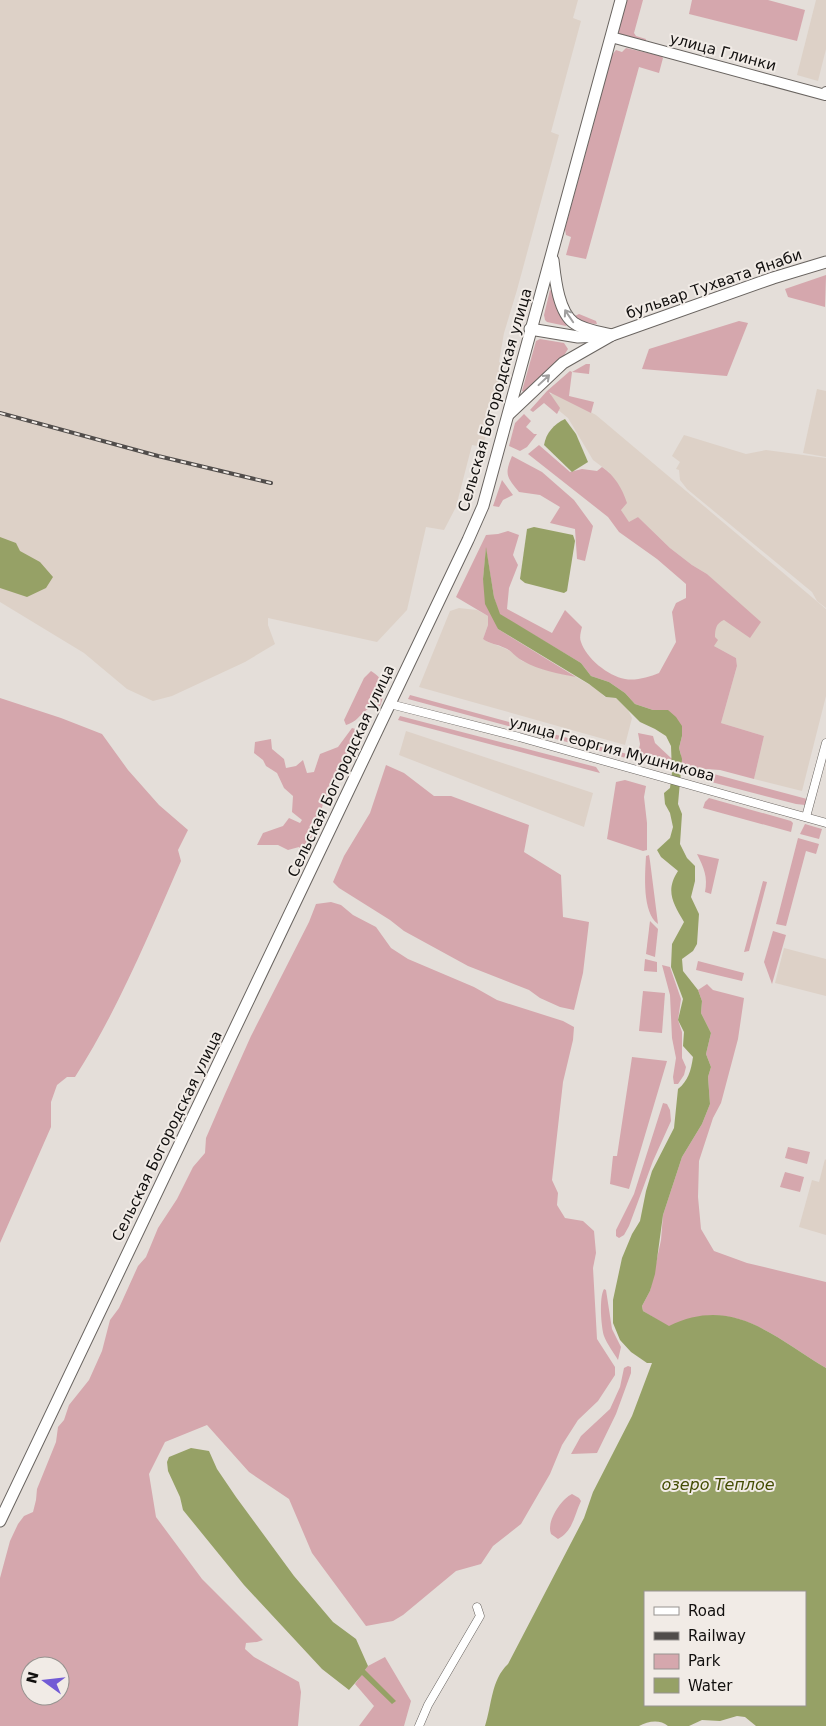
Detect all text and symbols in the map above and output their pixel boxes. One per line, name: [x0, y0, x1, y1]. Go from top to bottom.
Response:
street label: улица Глинки: [668, 29, 778, 75]
street label: бульвар Тухвата Янаби: [624, 245, 804, 323]
street label: Сельская Богородская улица: [454, 286, 536, 514]
one-way arrow: [564, 309, 574, 323]
one-way arrow: [538, 374, 550, 386]
street label: Сельская Богородская улица: [284, 662, 398, 880]
street label: улица Георгия Мушникова: [507, 713, 717, 785]
street label: Сельская Богородская улица: [108, 1028, 226, 1244]
water label: озеро Теплое: [661, 1475, 775, 1494]
legend: [644, 1591, 806, 1706]
text: Road: [688, 1602, 726, 1620]
text: Railway: [688, 1627, 746, 1645]
text: Park: [688, 1652, 721, 1670]
north arrow: [20, 1656, 70, 1706]
text: N: [23, 1670, 42, 1685]
text: Water: [688, 1677, 733, 1695]

